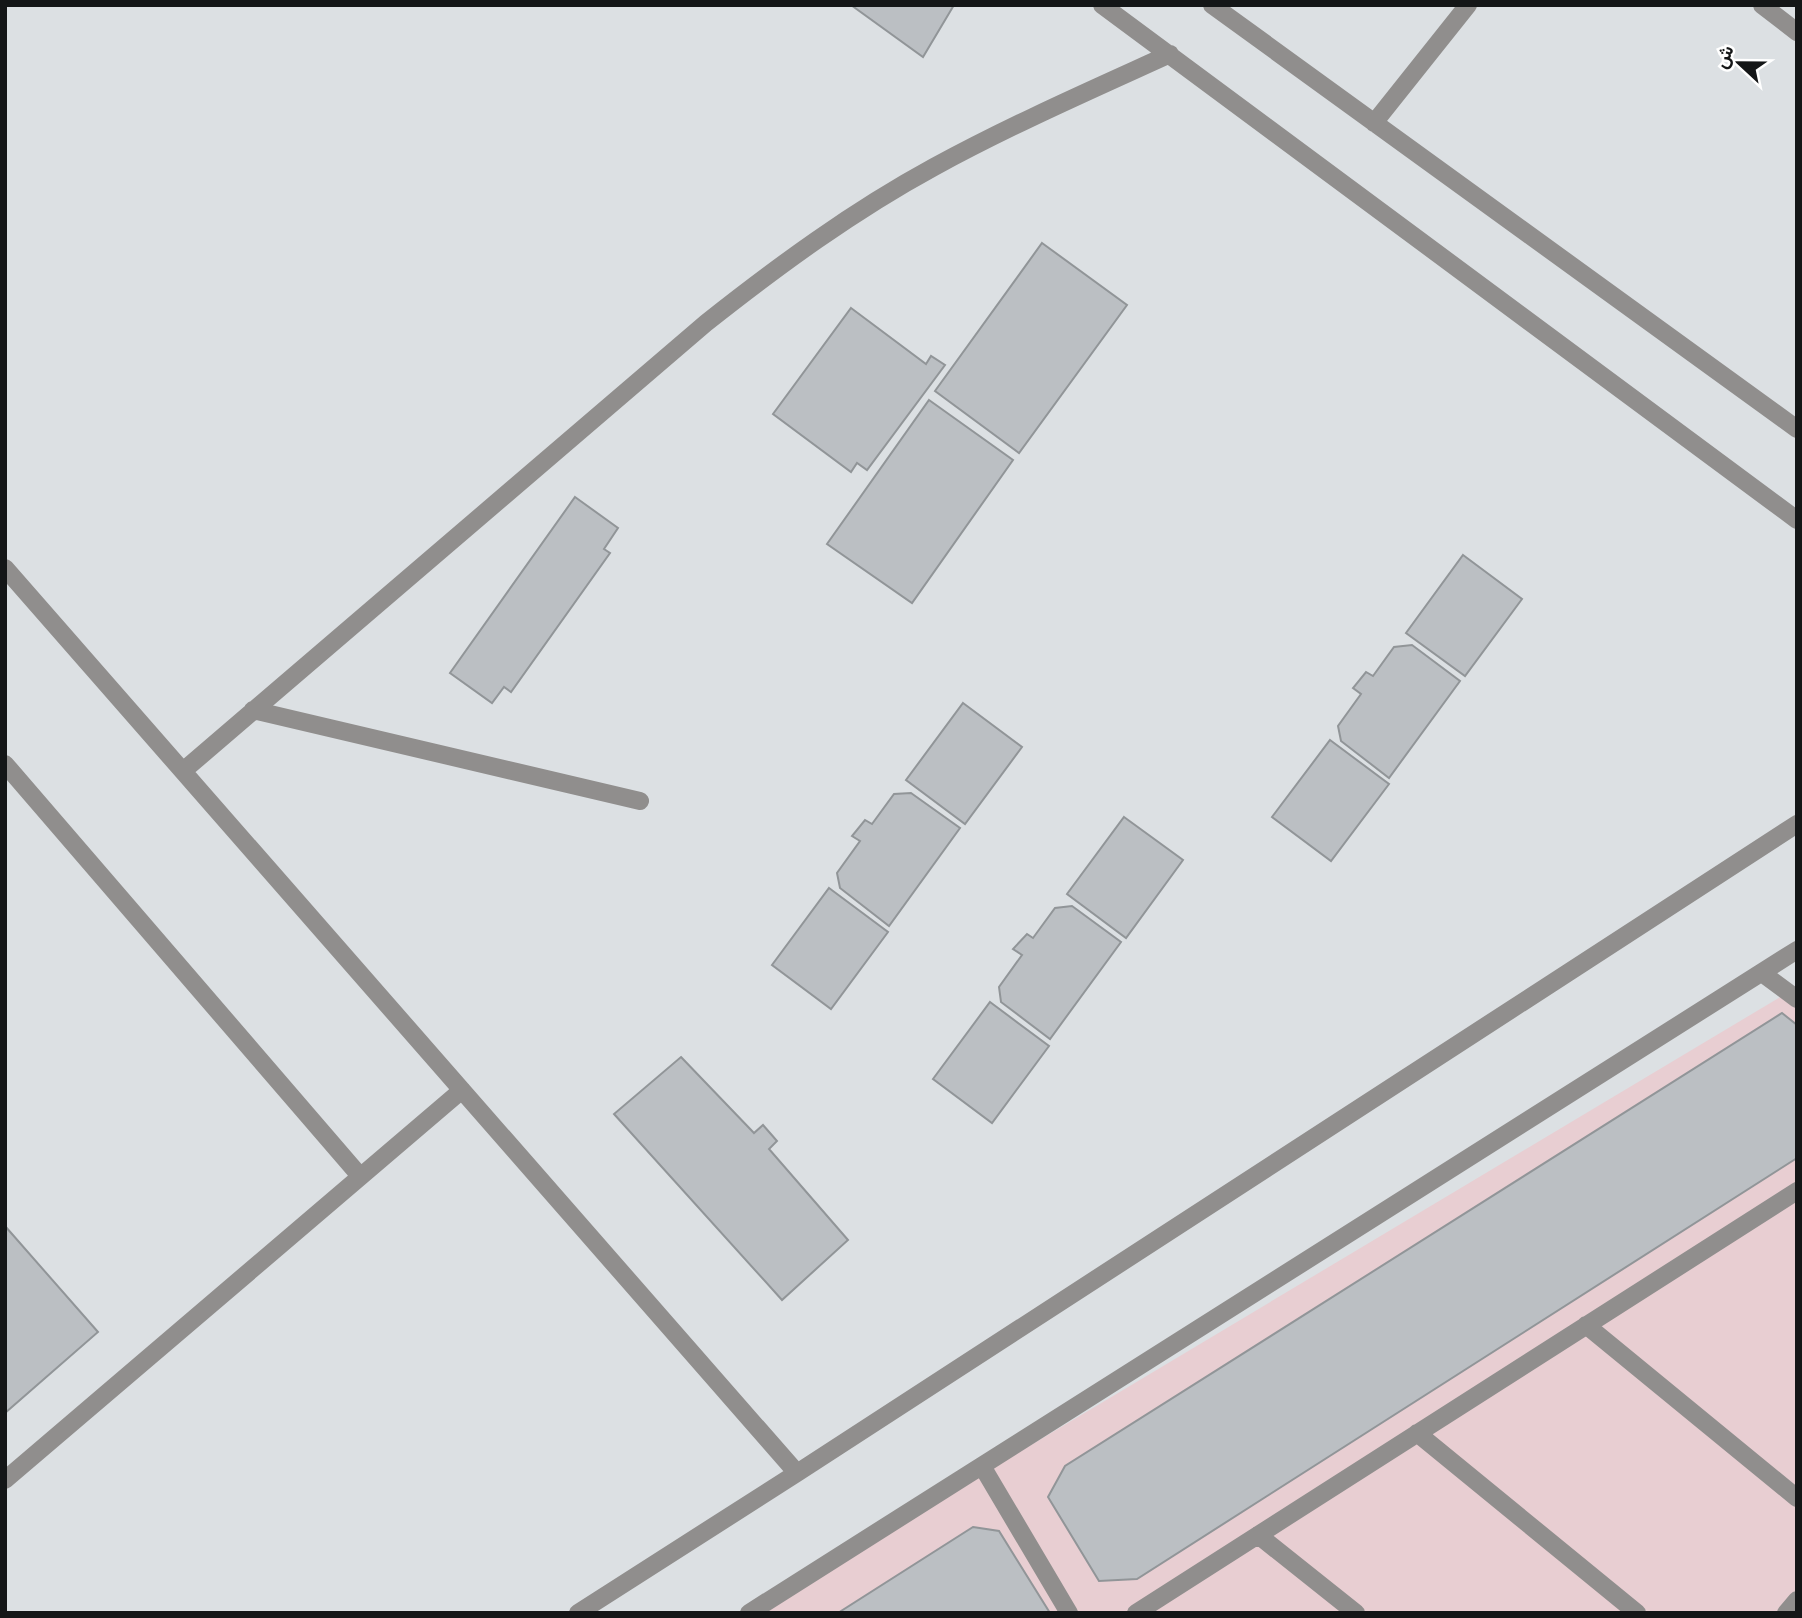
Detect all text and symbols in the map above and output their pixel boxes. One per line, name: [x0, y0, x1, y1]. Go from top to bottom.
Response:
north arrow: [1704, 28, 1774, 98]
text: ش: [1709, 42, 1739, 72]

